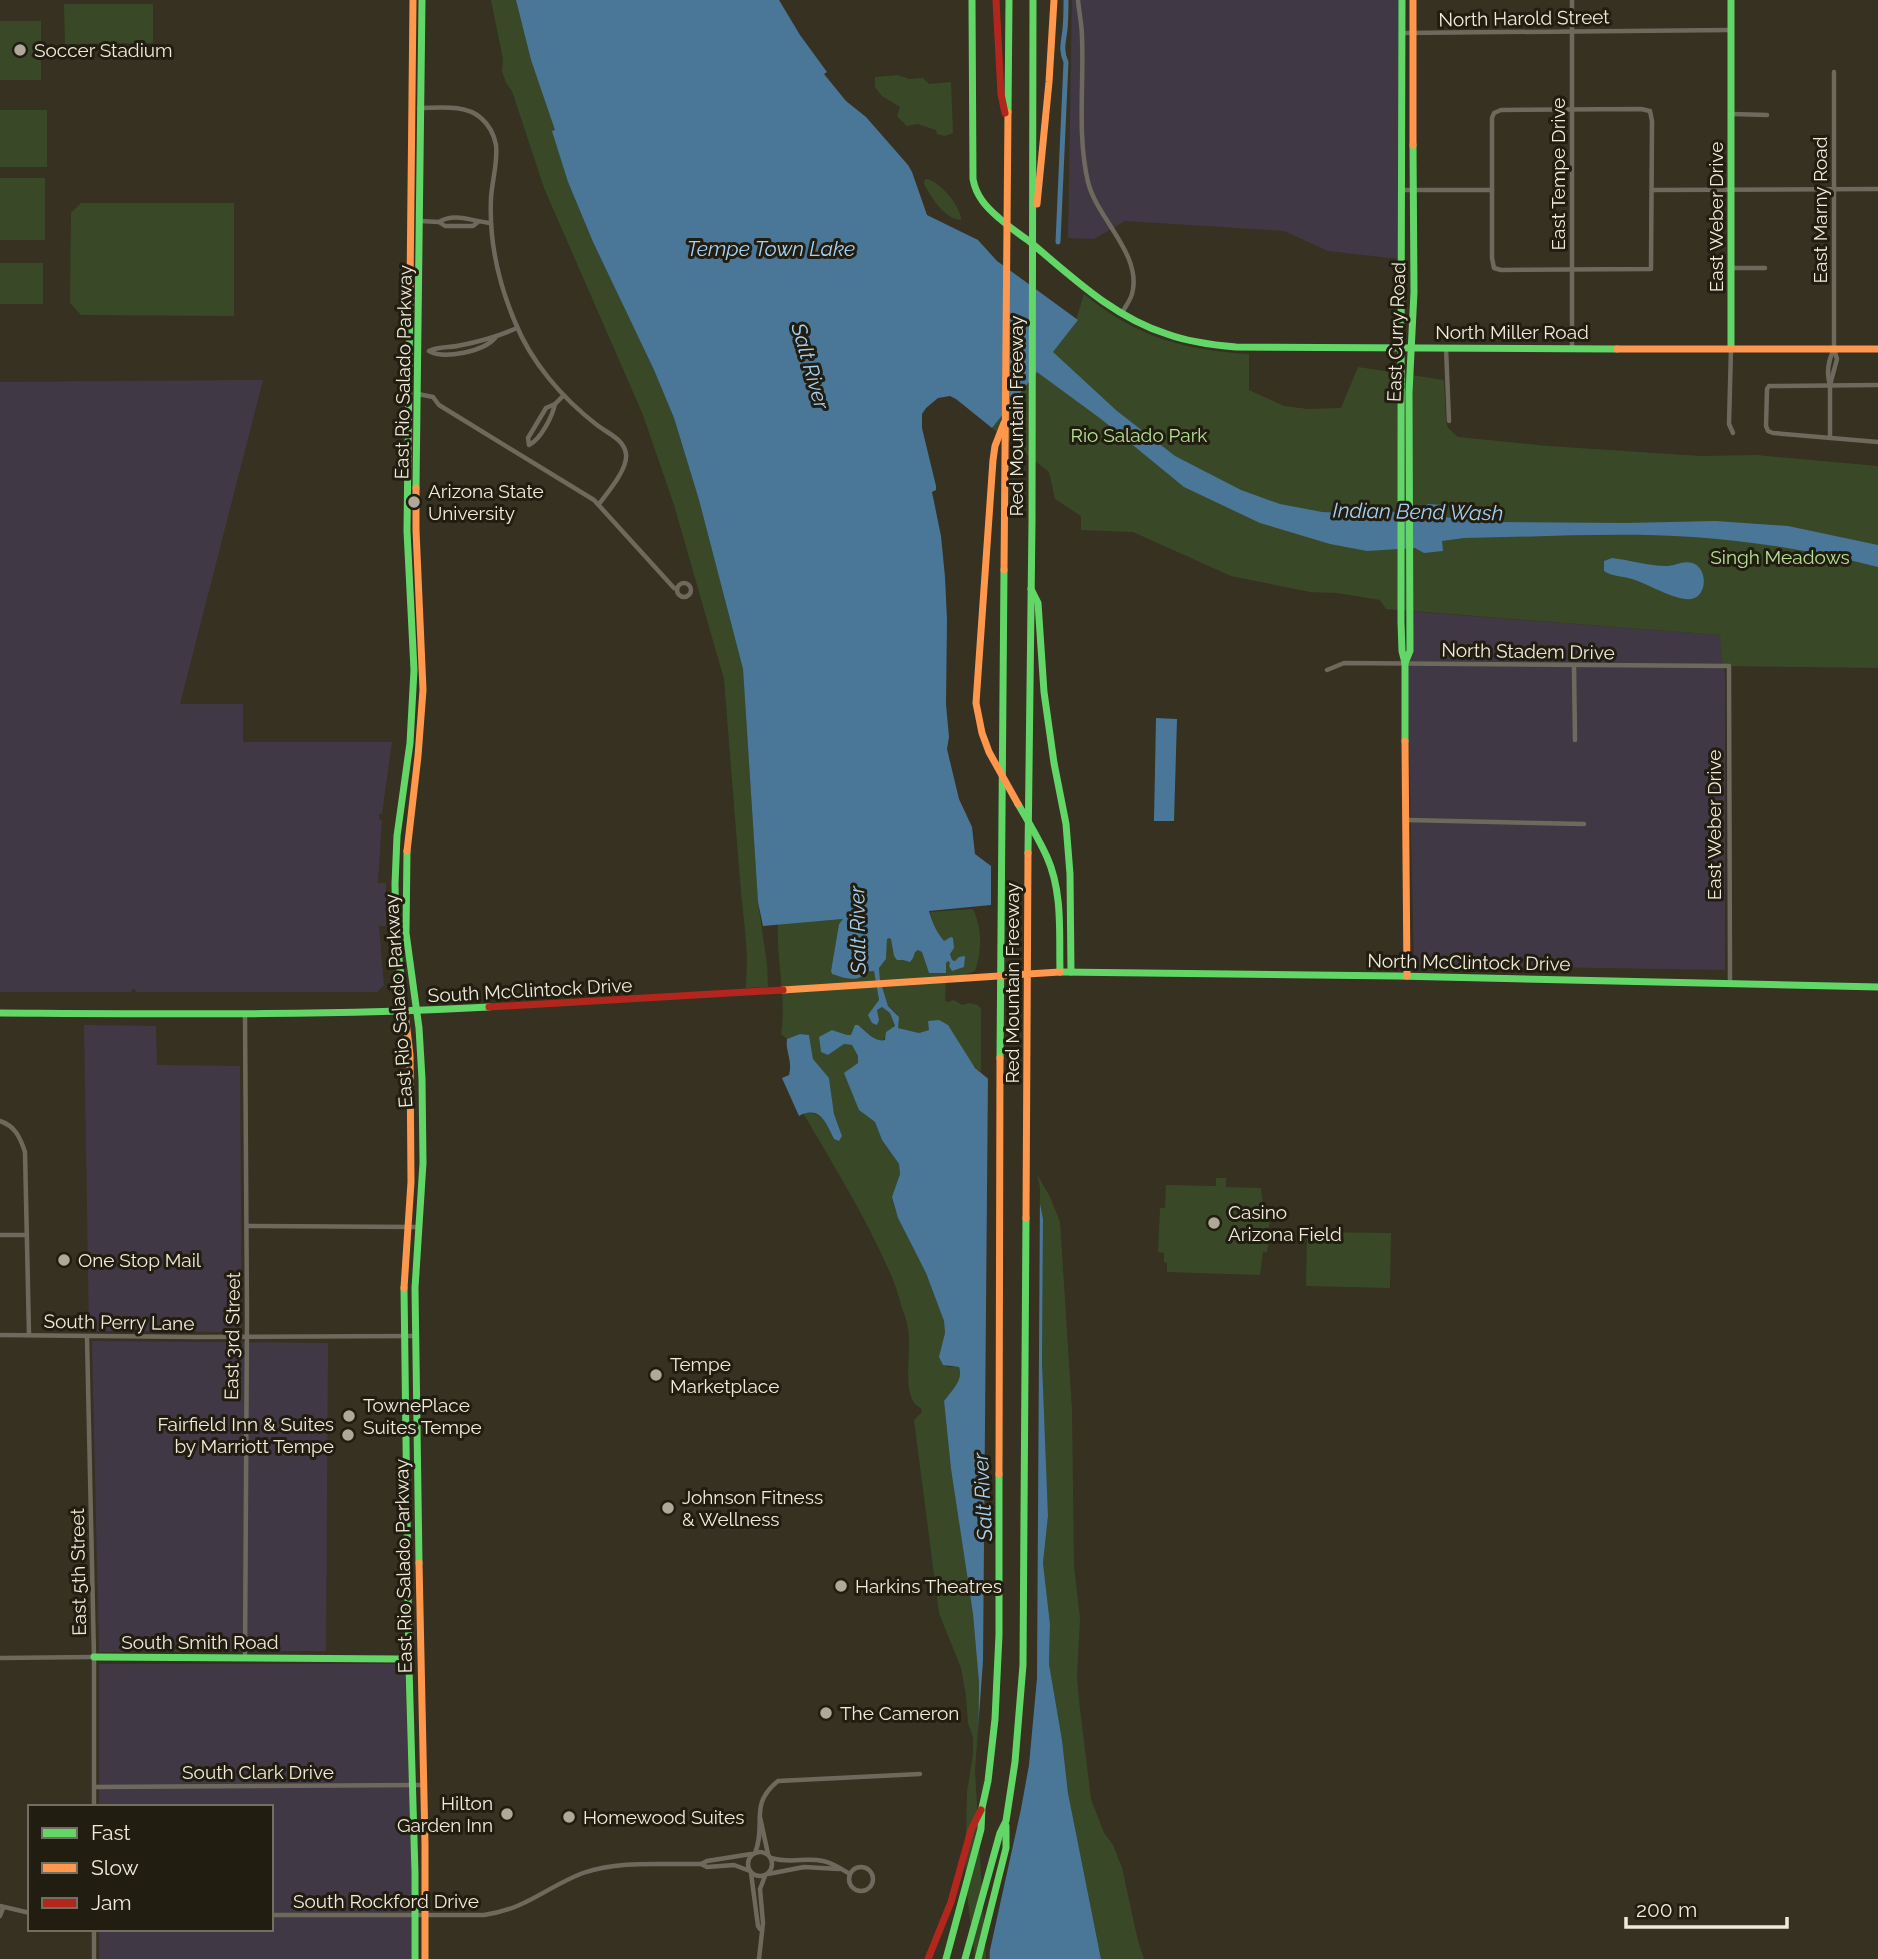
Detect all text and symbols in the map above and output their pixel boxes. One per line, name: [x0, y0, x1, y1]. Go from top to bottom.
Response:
street label: North Harold Street: [1438, 5, 1610, 30]
place label: Soccer Stadium: [34, 39, 173, 61]
marker: Soccer Stadium: [12, 42, 28, 58]
street label: East Tempe Drive: [1547, 98, 1569, 250]
street label: East Marny Road: [1809, 137, 1831, 283]
street label: East Weber Drive: [1705, 142, 1727, 292]
water label: Tempe Town Lake: [687, 236, 855, 261]
street label: East Curry Road: [1383, 262, 1409, 402]
street label: East Rio Salado Parkway: [390, 265, 416, 479]
street label: Red Mountain Freeway: [1005, 315, 1027, 517]
water label: Salt River: [786, 319, 835, 413]
street label: North Miller Road: [1435, 321, 1589, 343]
park label: Rio Salado Park: [1071, 424, 1207, 446]
place label: Arizona State University: [428, 480, 544, 524]
marker: Arizona State University: [406, 494, 422, 510]
water label: Indian Bend Wash: [1332, 498, 1504, 525]
park label: Singh Meadows: [1710, 546, 1850, 568]
street label: North Stadem Drive: [1441, 638, 1615, 664]
street label: East Weber Drive: [1703, 750, 1725, 900]
street label: Red Mountain Freeway: [1001, 882, 1023, 1084]
water label: Salt River: [844, 885, 871, 975]
street label: East Rio Salado Parkway: [380, 893, 416, 1109]
street label: North McClintock Drive: [1367, 949, 1571, 975]
street label: South McClintock Drive: [427, 974, 633, 1006]
place label: Casino Arizona Field: [1228, 1201, 1342, 1245]
marker: Casino Arizona Field: [1206, 1215, 1222, 1231]
place label: One Stop Mail: [78, 1249, 202, 1271]
marker: One Stop Mail: [56, 1252, 72, 1268]
street label: East 3rd Street: [220, 1271, 244, 1400]
street label: South Perry Lane: [43, 1310, 195, 1334]
place label: Tempe Marketplace: [670, 1353, 779, 1397]
marker: Tempe Marketplace: [648, 1367, 664, 1383]
place label: TownePlace Suites Tempe: [363, 1394, 482, 1438]
marker: TownePlace Suites Tempe: [341, 1408, 357, 1424]
place label: Fairfield Inn & Suites by Marriott Tempe: [158, 1413, 334, 1457]
marker: Fairfield Inn & Suites by Marriott Tempe: [340, 1427, 356, 1443]
water label: Salt River: [968, 1451, 997, 1543]
street label: East Rio Salado Parkway: [390, 1459, 416, 1673]
place label: Johnson Fitness & Wellness: [682, 1486, 823, 1530]
marker: Johnson Fitness & Wellness: [660, 1500, 676, 1516]
street label: East 5th Street: [66, 1507, 90, 1636]
place label: Harkins Theatres: [855, 1575, 1002, 1597]
marker: Harkins Theatres: [833, 1578, 849, 1594]
street label: South Smith Road: [121, 1631, 279, 1653]
place label: The Cameron: [840, 1702, 959, 1724]
marker: The Cameron: [818, 1705, 834, 1721]
street label: South Clark Drive: [182, 1761, 334, 1783]
place label: Hilton Garden Inn: [397, 1792, 493, 1836]
legend: [28, 1805, 273, 1931]
marker: Hilton Garden Inn: [499, 1806, 515, 1822]
place label: Homewood Suites: [583, 1806, 744, 1828]
marker: Homewood Suites: [561, 1809, 577, 1825]
text: Fast: [91, 1820, 131, 1845]
text: Slow: [91, 1855, 139, 1880]
scale bar: [1626, 1885, 1787, 1929]
text: Jam: [91, 1890, 132, 1915]
street label: South Rockford Drive: [293, 1890, 479, 1912]
text: 200 m: [1636, 1897, 1697, 1922]

